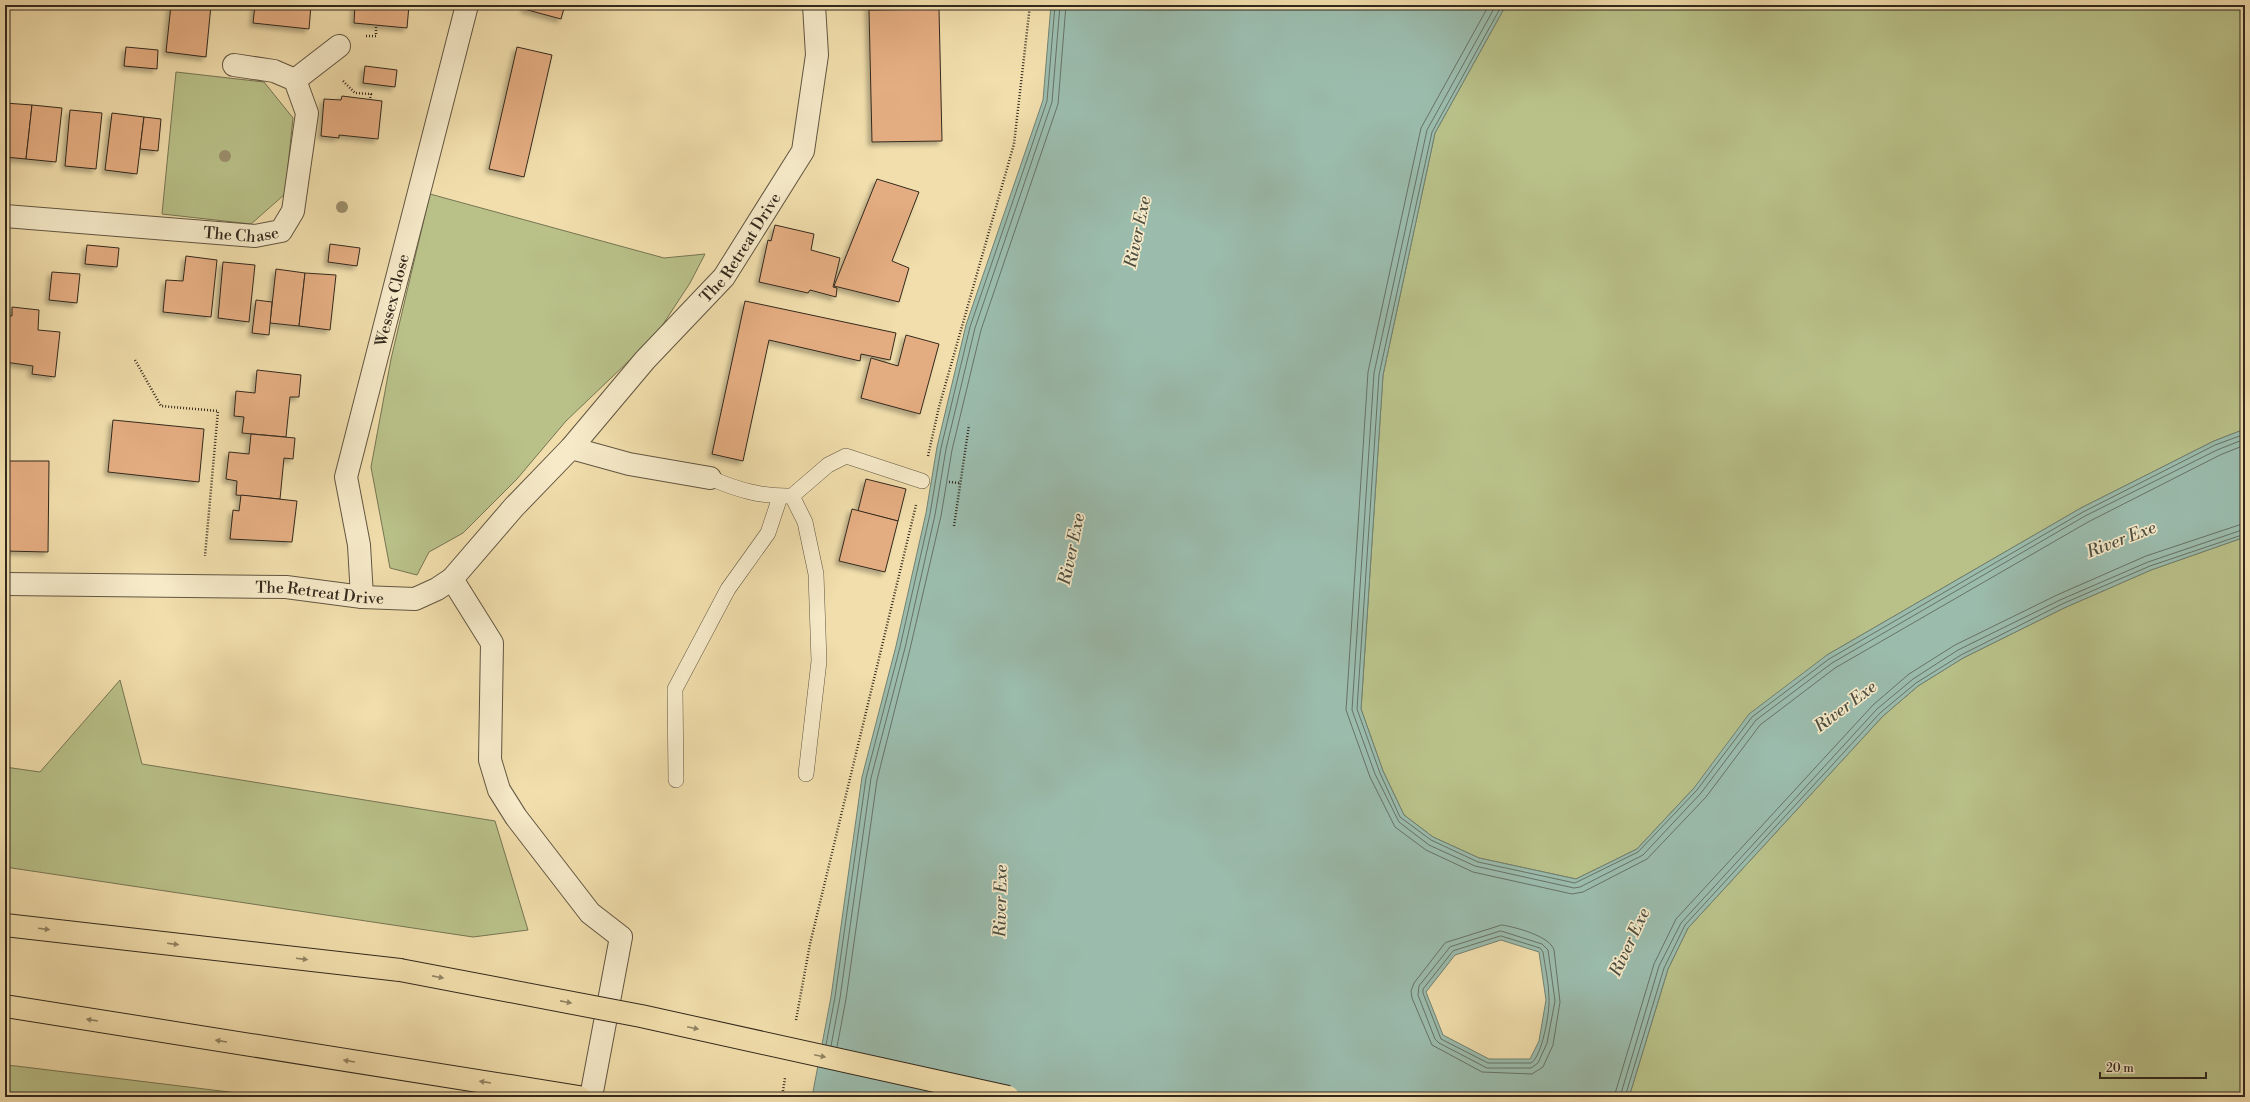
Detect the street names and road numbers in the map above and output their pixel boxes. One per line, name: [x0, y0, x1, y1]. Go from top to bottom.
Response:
street label: The Retreat Drive: [696, 189, 785, 307]
street label: The Chase: [203, 223, 281, 247]
street label: Wessex Close: [371, 252, 414, 350]
street label: The Retreat Drive: [255, 578, 384, 609]

